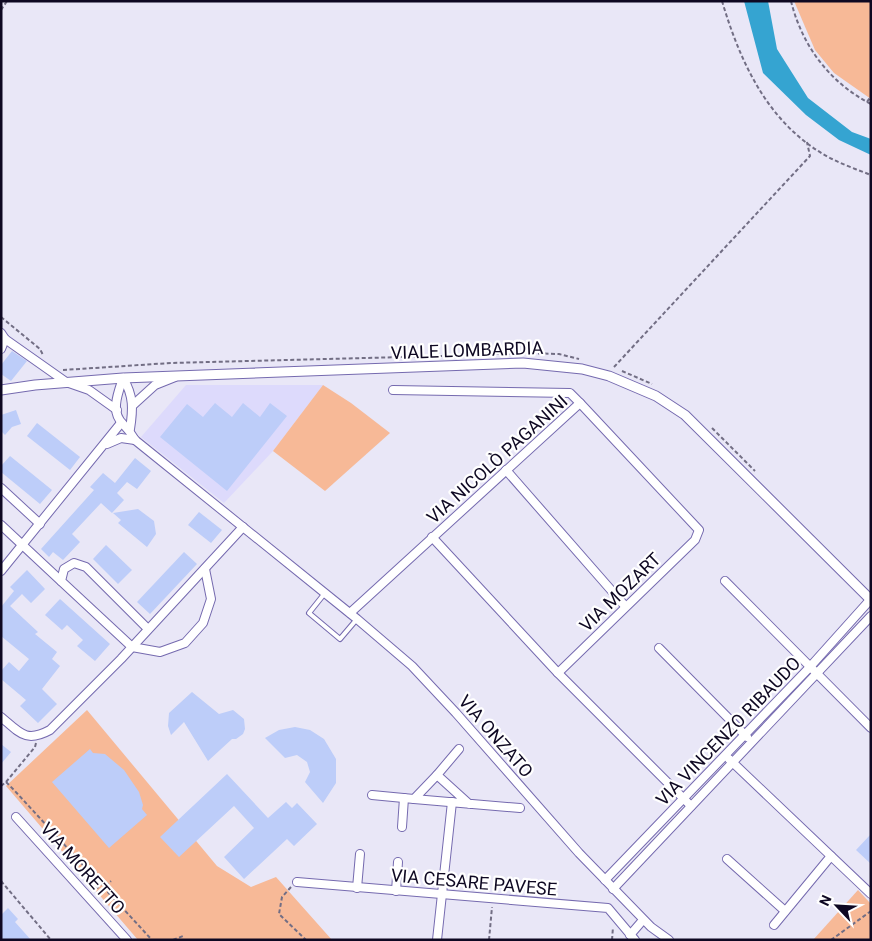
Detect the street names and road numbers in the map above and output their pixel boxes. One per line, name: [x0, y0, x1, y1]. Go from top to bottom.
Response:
street label: VIALE LOMBARDIA: [390, 337, 544, 363]
street label: VIA NICOLÒ PAGANINI: [422, 390, 572, 528]
street label: VIA MOZART: [575, 548, 665, 636]
street label: VIA VINCENZO RIBAUDO: [651, 652, 805, 810]
street label: VIA ONZATO: [455, 690, 537, 782]
street label: VIA MORETTO: [36, 818, 130, 918]
street label: VIA CESARE PAVESE: [390, 864, 558, 900]

